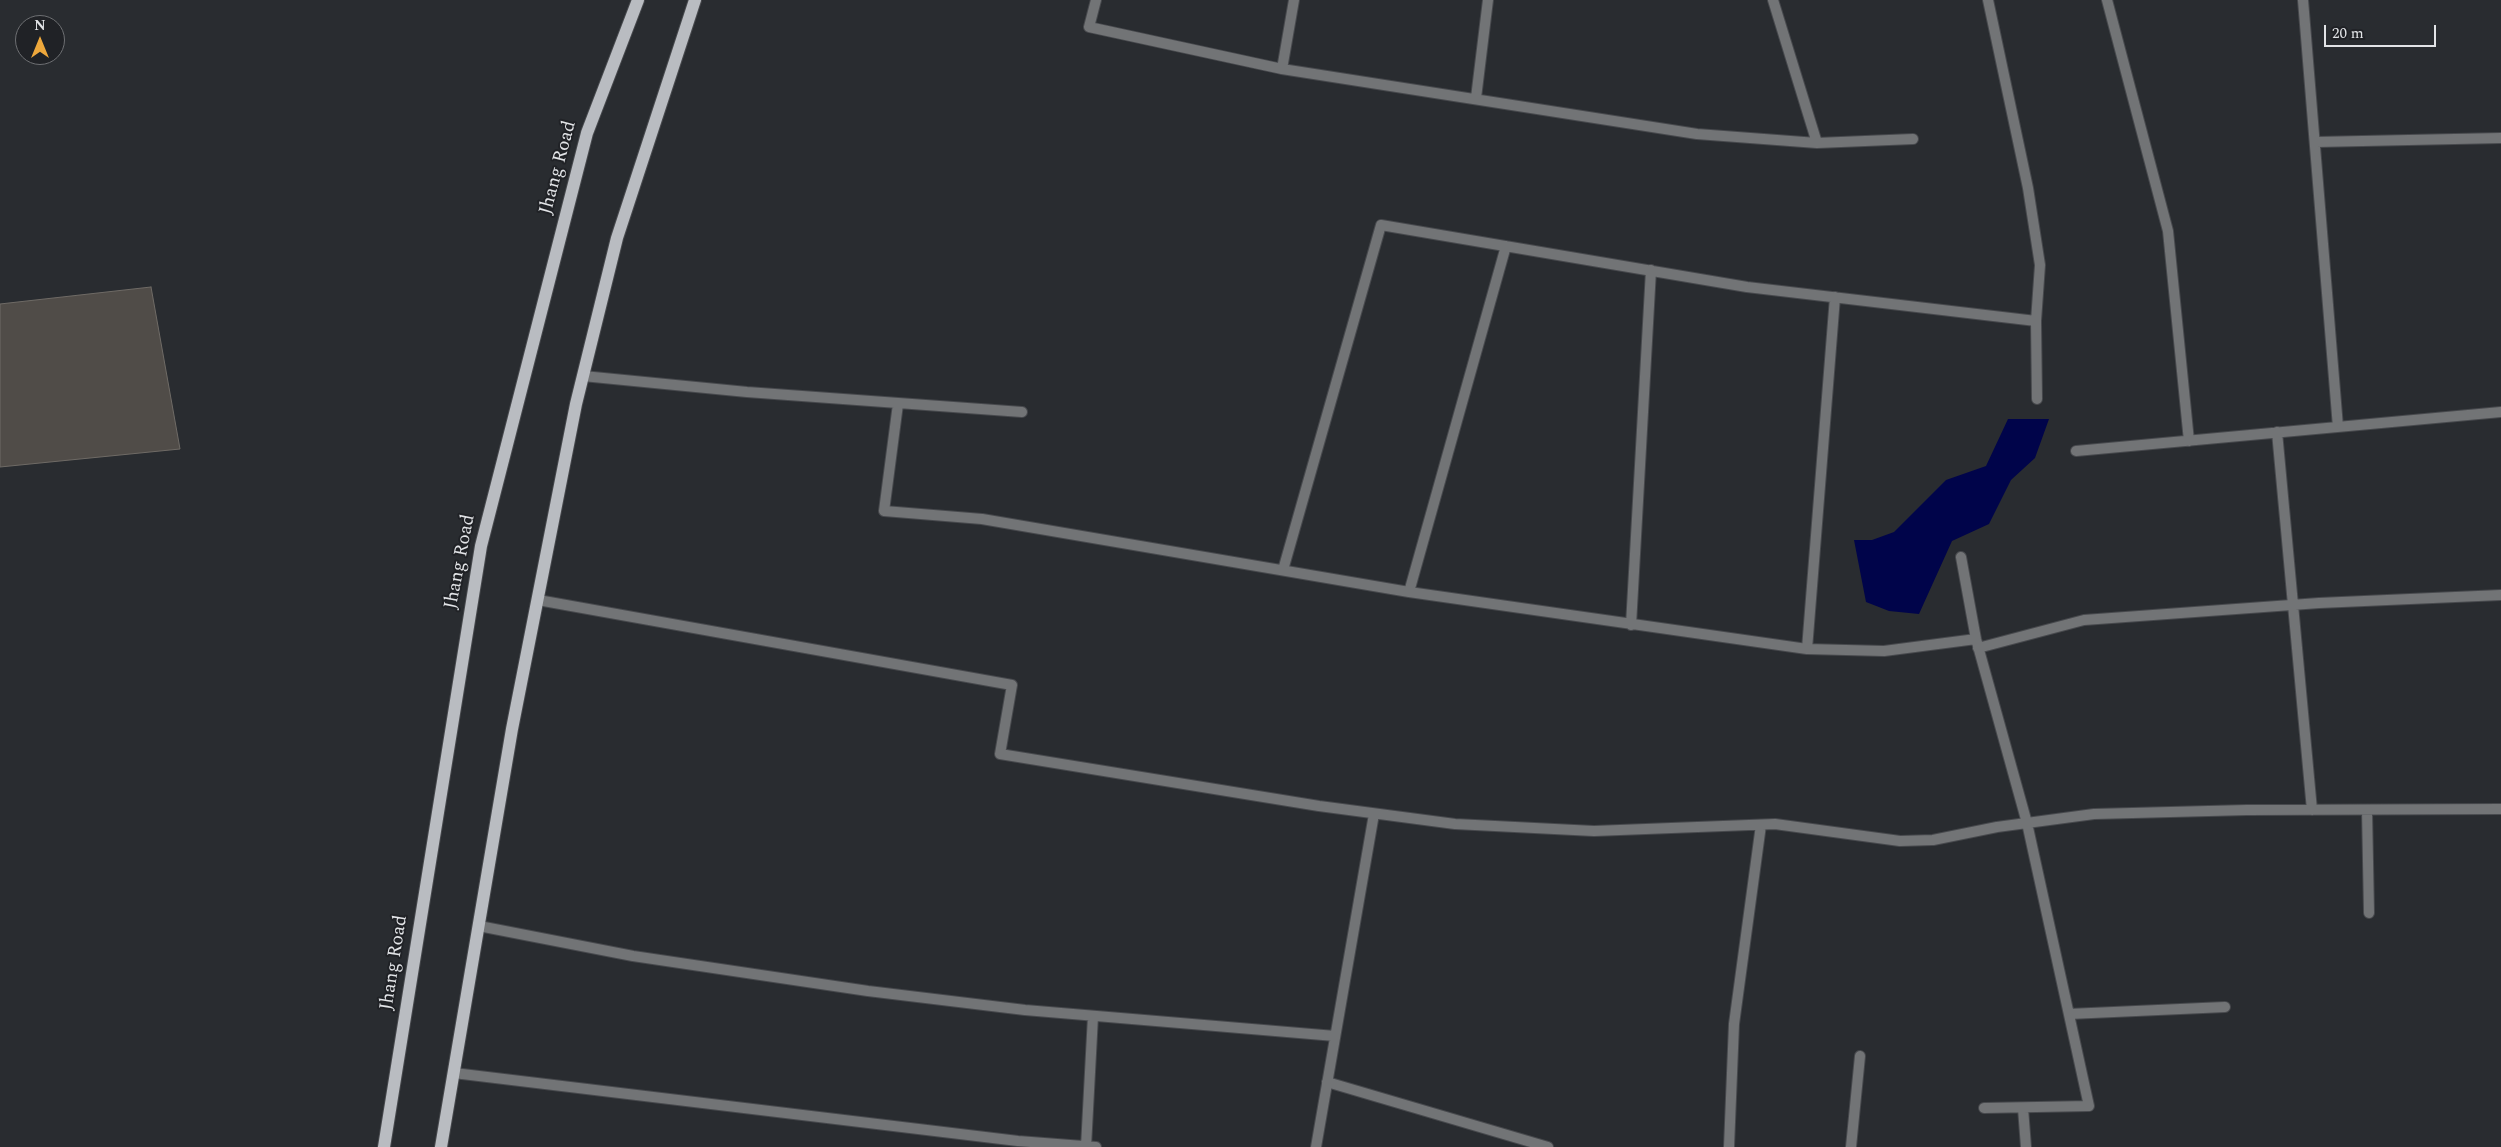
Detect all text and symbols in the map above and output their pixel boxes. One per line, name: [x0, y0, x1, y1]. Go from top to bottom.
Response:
north arrow: [15, 15, 65, 65]
text: N: [34, 15, 46, 36]
scale bar: [2326, 15, 2438, 47]
text: 20 m: [2332, 22, 2364, 45]
street label: Jhang Road: [536, 119, 582, 217]
street label: Jhang Road: [441, 513, 481, 611]
street label: Jhang Road: [376, 914, 414, 1012]

